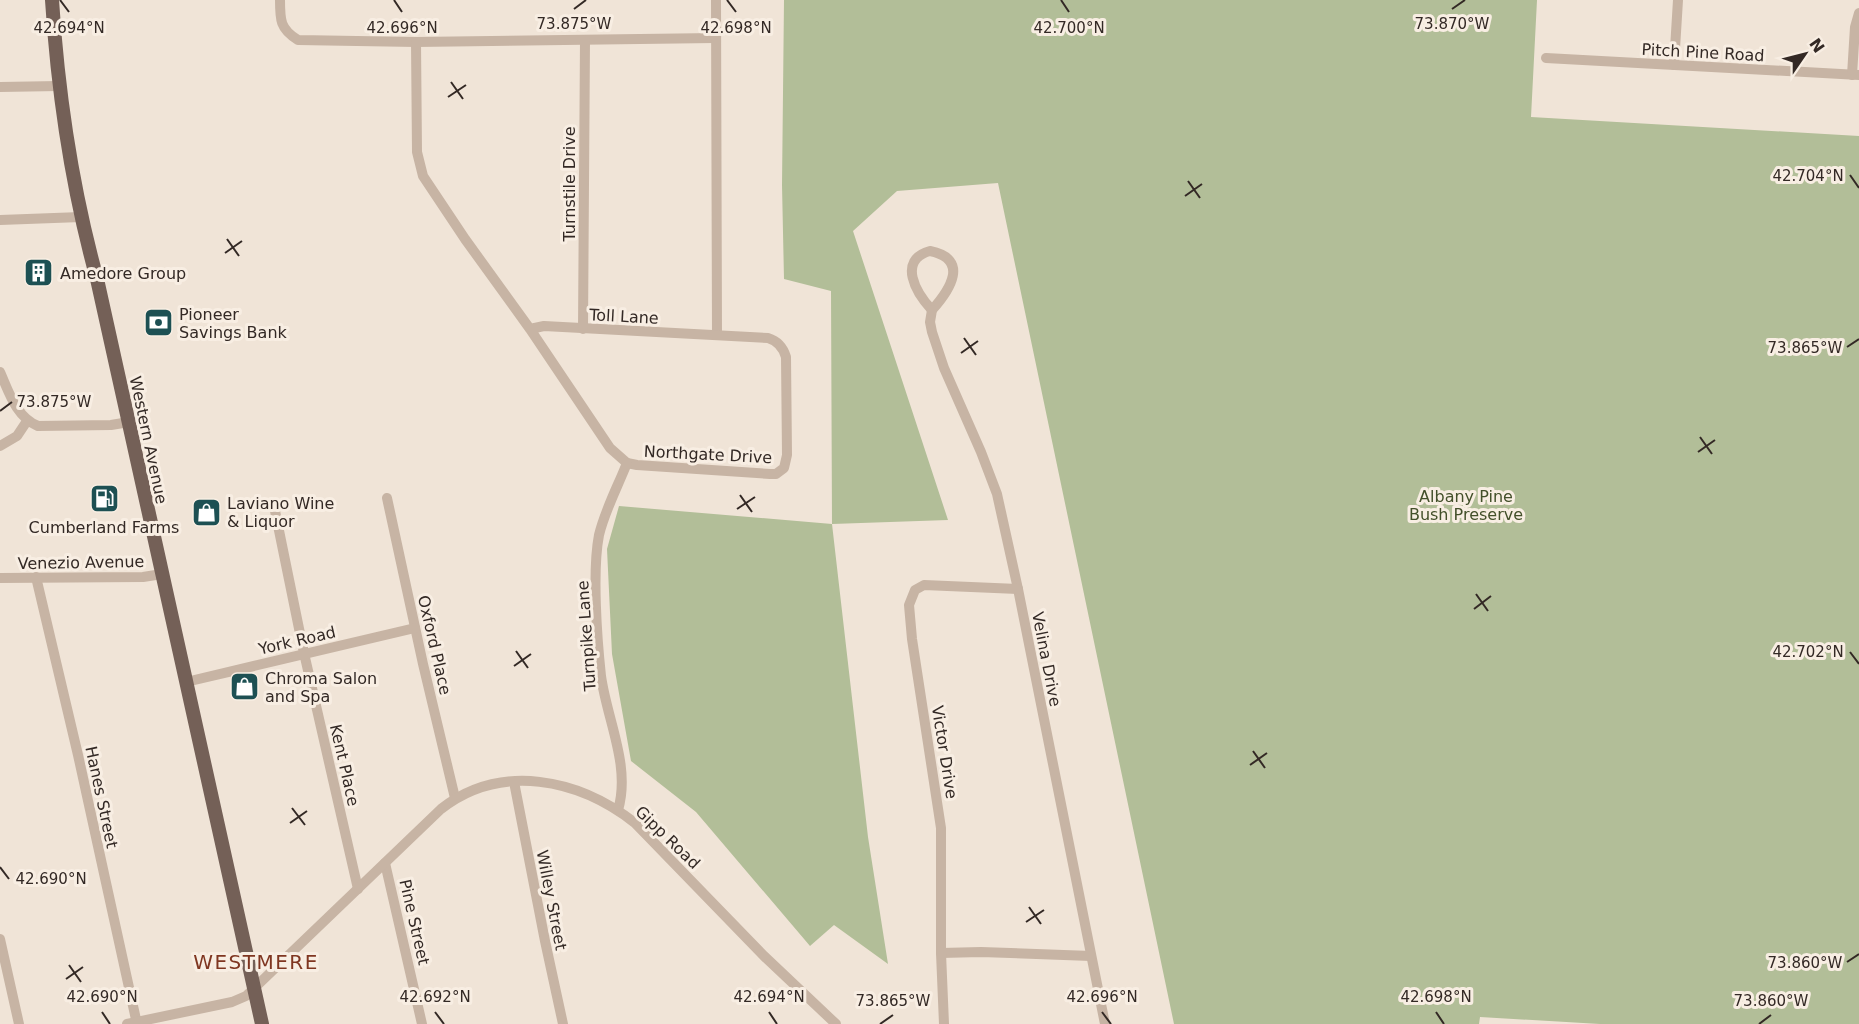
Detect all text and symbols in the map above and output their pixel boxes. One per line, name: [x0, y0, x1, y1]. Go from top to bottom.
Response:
text: 73.875°W: [537, 15, 612, 33]
text: 73.870°W: [1415, 15, 1490, 33]
text: 42.694°N: [33, 19, 105, 37]
text: 42.696°N: [366, 19, 438, 37]
text: 42.698°N: [700, 19, 772, 37]
text: 42.700°N: [1033, 19, 1105, 37]
north arrow: [1775, 24, 1835, 84]
text: N: [1805, 35, 1828, 57]
street label: Pitch Pine Road: [1641, 40, 1765, 65]
street label: Turnstile Drive: [560, 126, 579, 243]
text: 42.704°N: [1772, 167, 1844, 185]
building icon: Amedore Group: [23, 257, 55, 289]
place label: Amedore Group: [60, 264, 186, 283]
place label: Pioneer Savings Bank: [179, 305, 288, 342]
street label: Toll Lane: [588, 305, 659, 328]
bank icon: Pioneer Savings Bank: [142, 307, 174, 339]
text: 73.865°W: [1768, 339, 1843, 357]
street label: Western Avenue: [126, 374, 171, 506]
text: 73.875°W: [17, 393, 92, 411]
street label: Northgate Drive: [643, 442, 773, 467]
fuel station icon: Cumberland Farms: [88, 483, 120, 515]
park label: Albany Pine Bush Preserve: [1409, 487, 1523, 524]
place label: Laviano Wine & Liquor: [227, 494, 334, 531]
shop icon: Laviano Wine & Liquor: [190, 496, 222, 528]
place label: Cumberland Farms: [29, 518, 179, 537]
street label: Venezio Avenue: [18, 552, 145, 573]
street label: Turnpike Lane: [573, 580, 600, 693]
street label: Oxford Place: [414, 593, 455, 697]
street label: Velina Drive: [1028, 610, 1065, 708]
street label: York Road: [256, 622, 338, 659]
text: 42.702°N: [1772, 643, 1844, 661]
place label: Chroma Salon and Spa: [265, 669, 377, 706]
shop icon: Chroma Salon and Spa: [228, 671, 260, 703]
street label: Victor Drive: [928, 704, 961, 800]
street label: Kent Place: [326, 722, 363, 808]
street label: Hanes Street: [81, 744, 122, 850]
street label: Gipp Road: [631, 802, 704, 873]
street label: Willey Street: [532, 848, 571, 952]
text: 42.690°N: [15, 870, 87, 888]
street label: Pine Street: [395, 877, 434, 967]
district label: WESTMERE: [193, 950, 319, 974]
text: 73.860°W: [1768, 954, 1843, 972]
text: 42.690°N: [66, 988, 138, 1006]
text: 42.692°N: [399, 988, 471, 1006]
text: 42.694°N: [733, 988, 805, 1006]
text: 42.696°N: [1066, 988, 1138, 1006]
text: 42.698°N: [1400, 988, 1472, 1006]
text: 73.865°W: [856, 992, 931, 1010]
text: 73.860°W: [1734, 992, 1809, 1010]

